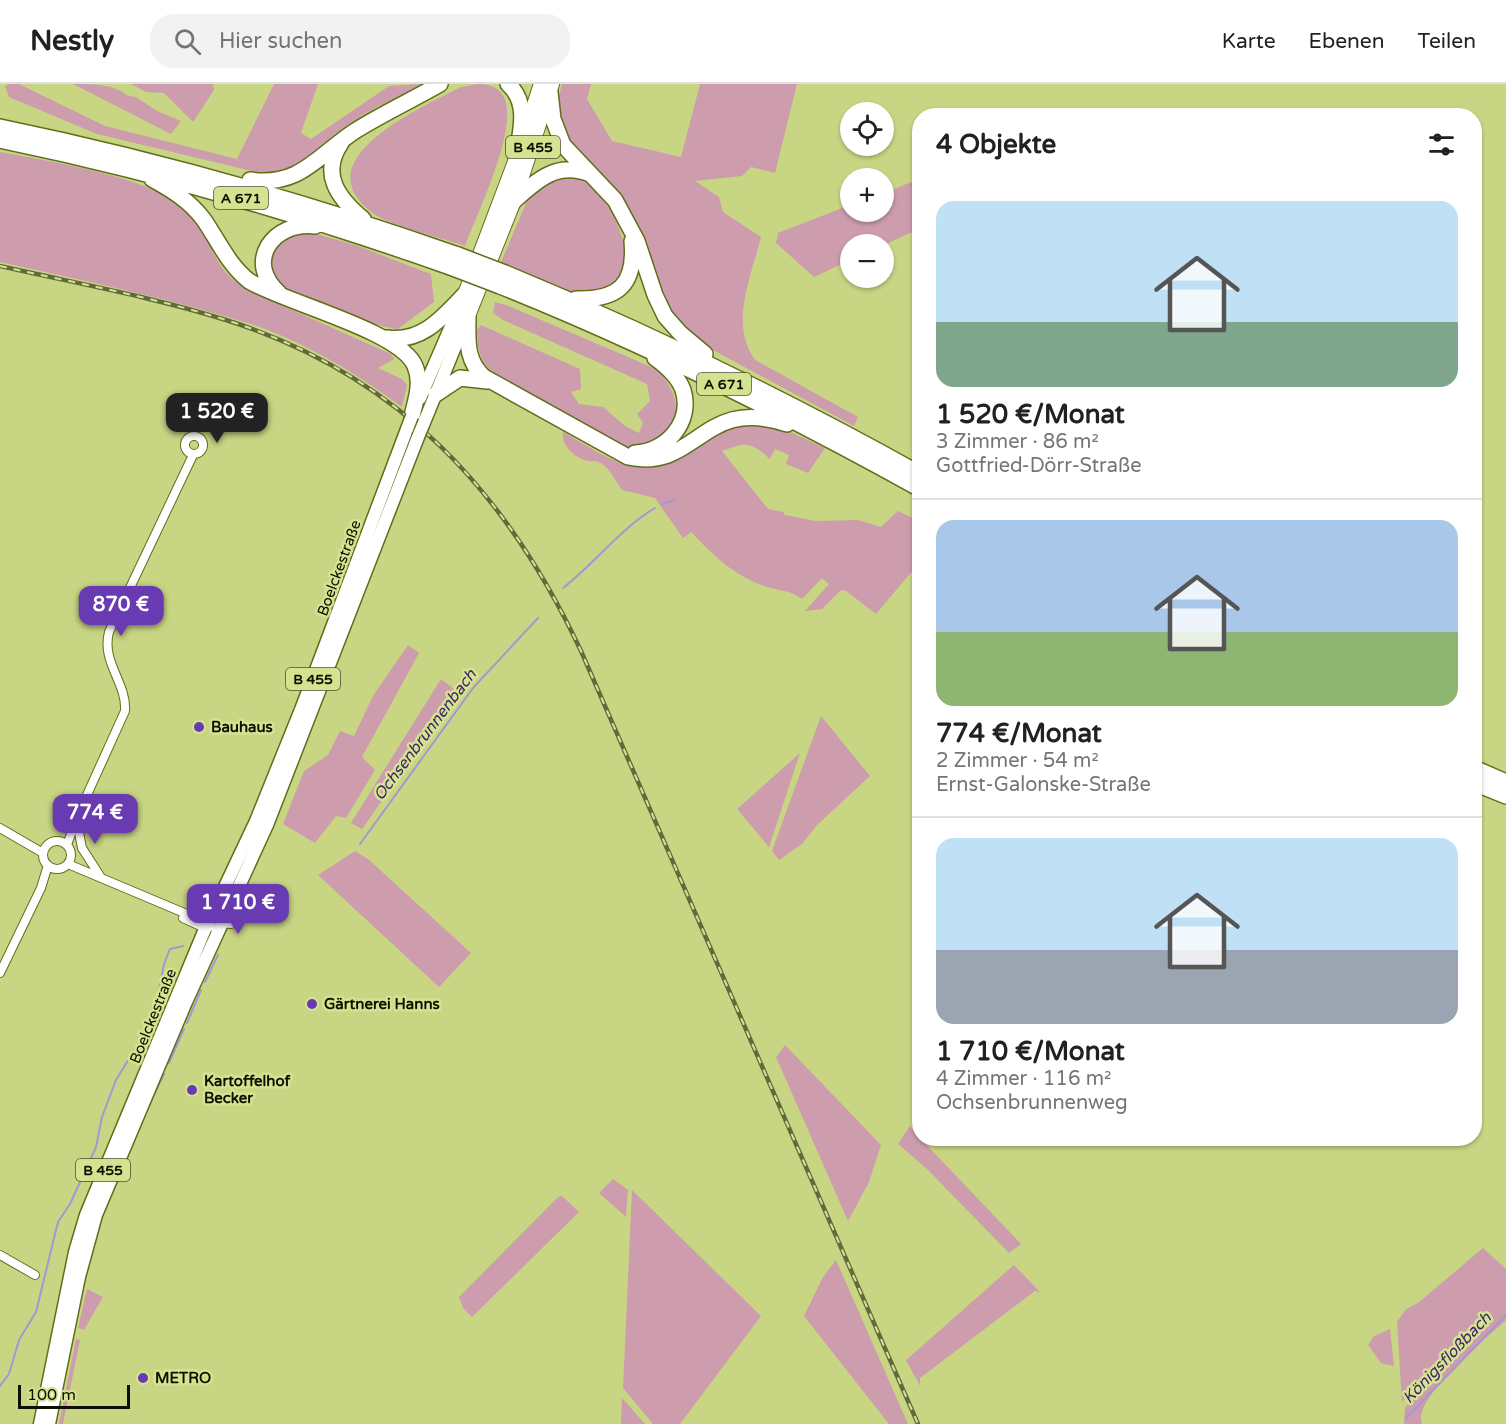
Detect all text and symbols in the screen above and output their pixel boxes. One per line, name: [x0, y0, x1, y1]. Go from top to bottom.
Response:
search box: [150, 14, 570, 68]
text: Nestly: [30, 24, 114, 58]
icon: search: [171, 25, 204, 58]
text: Hier suchen: [219, 28, 342, 54]
text: Karte: [1222, 29, 1276, 54]
text: Ebenen: [1309, 29, 1385, 54]
text: Teilen: [1418, 29, 1476, 54]
map controls: [840, 102, 894, 288]
button: locate: [840, 102, 894, 156]
icon: filters: [1425, 128, 1458, 161]
text: 4 Objekte: [936, 129, 1056, 160]
road number: B 455: [506, 136, 560, 158]
button: +: [840, 168, 894, 222]
road number: A 671: [214, 187, 268, 209]
button: −: [840, 234, 894, 288]
icon: home: [1143, 240, 1251, 348]
road number: A 671: [697, 373, 751, 395]
pin: 1 520 €: [162, 393, 272, 444]
text: 1 520 €/Monat: [936, 399, 1125, 430]
text: 1 520 €: [180, 400, 254, 424]
text: 3 Zimmer · 86 m²: [936, 430, 1099, 454]
text: Gottfried-Dörr-Straße: [936, 454, 1141, 478]
street label: Boelckestraße: [313, 518, 365, 618]
icon: home: [1143, 559, 1251, 667]
pin: 870 €: [79, 586, 163, 637]
text: 870 €: [93, 593, 149, 617]
water label: Ochsenbrunnenbach: [369, 664, 482, 805]
road number: B 455: [286, 668, 340, 690]
place label: Bauhaus: [211, 718, 273, 736]
text: 774 €/Monat: [936, 718, 1102, 749]
marker: Bauhaus: [192, 720, 206, 734]
text: 2 Zimmer · 54 m²: [936, 749, 1099, 773]
text: Ernst-Galonske-Straße: [936, 773, 1151, 797]
pin: 774 €: [53, 794, 137, 845]
text: 774 €: [67, 801, 123, 825]
icon: home: [1143, 877, 1251, 985]
pin: 1 710 €: [183, 884, 293, 935]
text: 1 710 €: [201, 891, 275, 915]
street label: Boelckestraße: [126, 966, 180, 1066]
place label: Gärtnerei Hanns: [324, 995, 440, 1013]
marker: Gärtnerei Hanns: [305, 997, 319, 1011]
text: 1 710 €/Monat: [936, 1036, 1125, 1067]
text: 4 Zimmer · 116 m²: [936, 1067, 1111, 1091]
place label: Kartoffelhof Becker: [204, 1072, 290, 1107]
marker: Kartoffelhof Becker: [185, 1083, 199, 1097]
text: Ochsenbrunnenweg: [936, 1091, 1128, 1115]
road number: B 455: [76, 1159, 130, 1181]
water label: Königsfloßbach: [1398, 1307, 1496, 1408]
place label: METRO: [155, 1369, 211, 1387]
marker: METRO: [136, 1371, 150, 1385]
scale bar: [18, 1382, 130, 1410]
text: 100 m: [27, 1385, 76, 1405]

